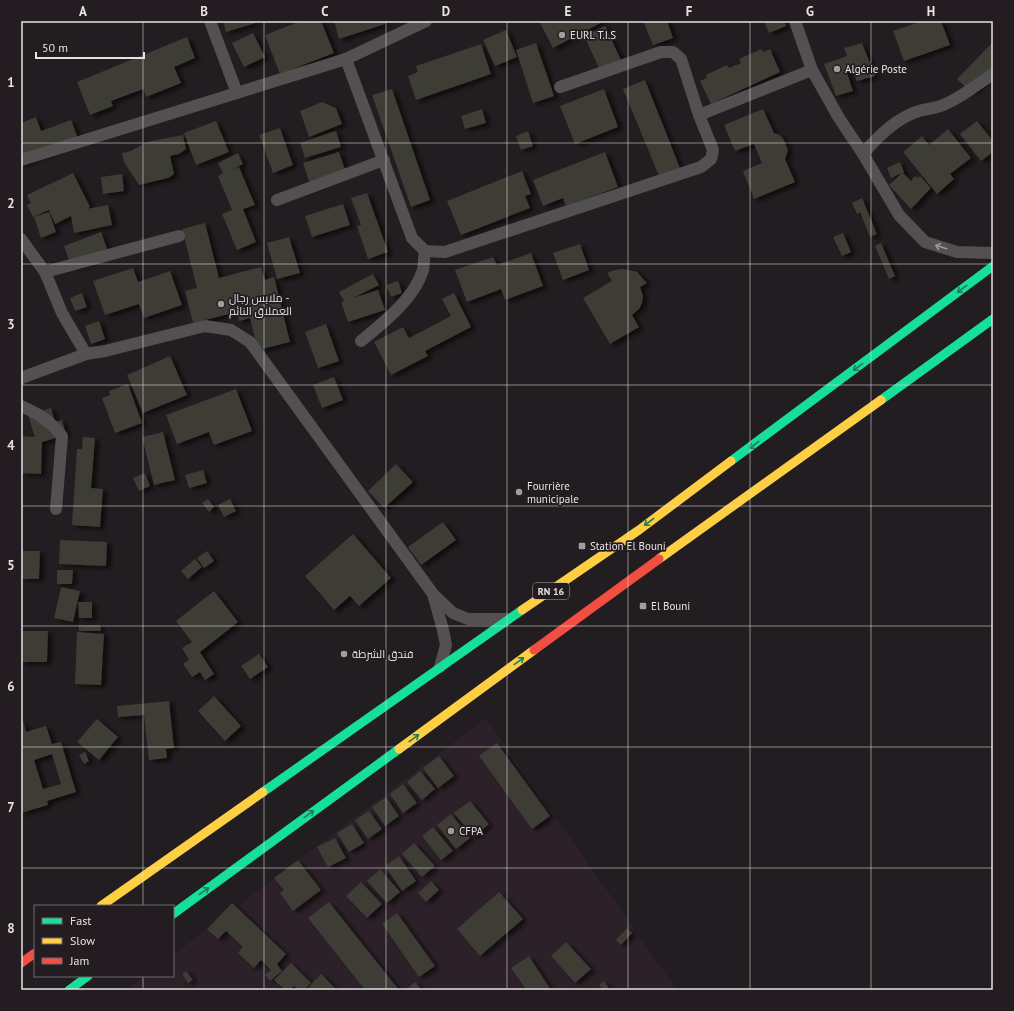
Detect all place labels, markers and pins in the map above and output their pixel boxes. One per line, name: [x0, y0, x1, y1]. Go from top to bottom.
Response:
place label: EURL T.I.S: [570, 28, 616, 42]
marker: EURL T.I.S: [557, 30, 567, 40]
place label: Algérie Poste: [845, 62, 907, 76]
marker: Algérie Poste: [832, 64, 842, 74]
place label: ملابس رجال - العملاق النائم: [229, 291, 292, 319]
marker: ملابس رجال - العملاق النائم: [216, 299, 226, 309]
place label: Fourrière municipale: [527, 479, 579, 506]
marker: Fourrière municipale: [514, 487, 524, 497]
place label: Station El Bouni: [590, 539, 666, 553]
marker: Station El Bouni: [577, 541, 587, 551]
place label: El Bouni: [651, 599, 690, 613]
marker: El Bouni: [638, 601, 648, 611]
place label: فندق الشرطة: [352, 647, 413, 661]
marker: فندق الشرطة: [339, 649, 349, 659]
place label: CFPA: [459, 824, 483, 838]
marker: CFPA: [446, 826, 456, 836]

